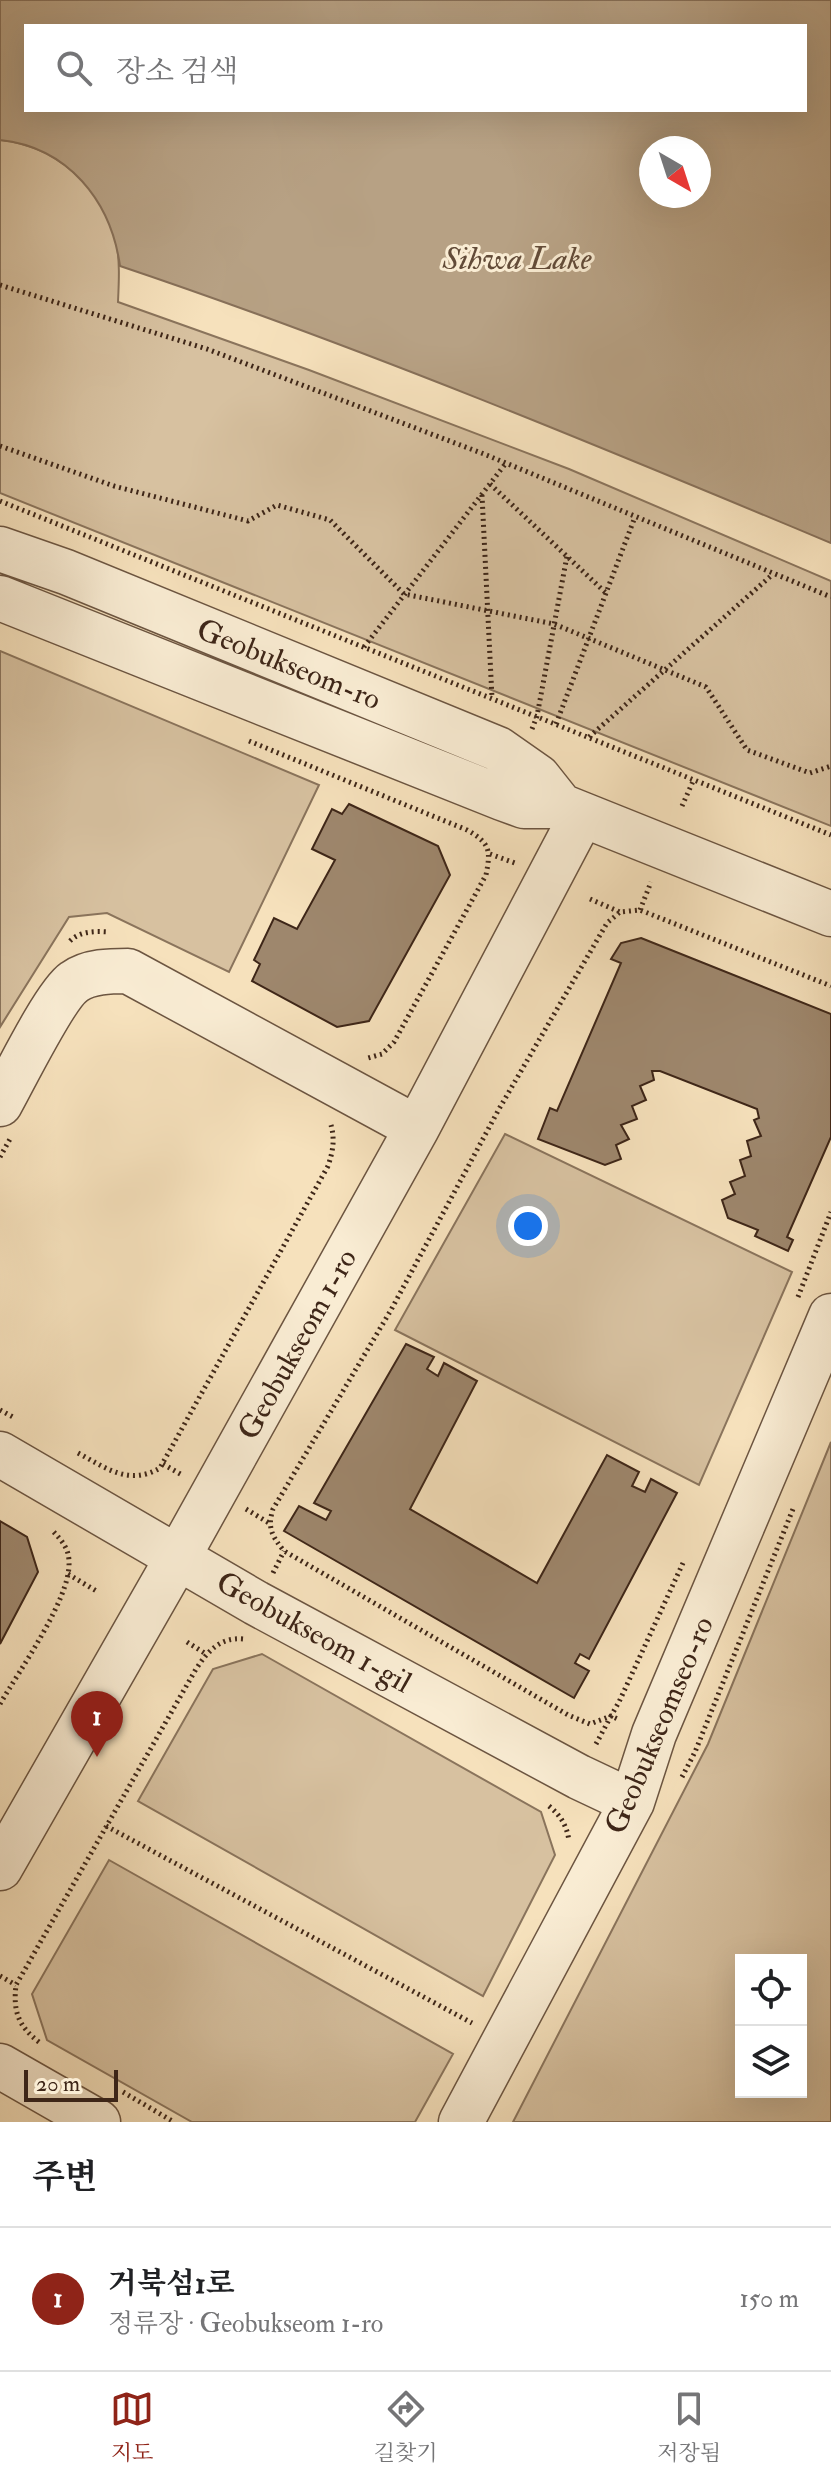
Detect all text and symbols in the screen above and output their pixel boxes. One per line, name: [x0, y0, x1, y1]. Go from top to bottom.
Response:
search box: [24, 24, 807, 112]
icon: search: [52, 46, 96, 90]
text: 장소 검색: [116, 53, 238, 90]
north arrow: [639, 136, 711, 208]
water label: Sihwa Lake: [442, 239, 592, 279]
street label: Geobukseom-ro: [191, 611, 386, 718]
your location: [508, 1206, 548, 1246]
street label: Geobukseom 1-ro: [230, 1242, 365, 1446]
street label: Geobukseom 1-gil: [210, 1564, 418, 1701]
street label: Geobukseomseo-ro: [597, 1611, 722, 1839]
pin: 1: [71, 1691, 123, 1757]
map controls: [735, 1954, 807, 2098]
button: locate: [735, 1954, 807, 2026]
button: layers: [735, 2026, 807, 2098]
scale bar: [24, 2066, 118, 2102]
text: 20 m: [36, 2070, 80, 2098]
text: 주변: [32, 2156, 98, 2199]
text: 거북섬1로: [108, 2265, 235, 2302]
text: 1: [53, 2283, 63, 2315]
text: 150 m: [740, 2283, 799, 2315]
text: 정류장 · Geobukseom 1-ro: [108, 2308, 383, 2340]
tab: 지도: [110, 2387, 154, 2467]
tab: 길찾기: [374, 2387, 437, 2467]
tab: 저장됨: [657, 2387, 721, 2467]

